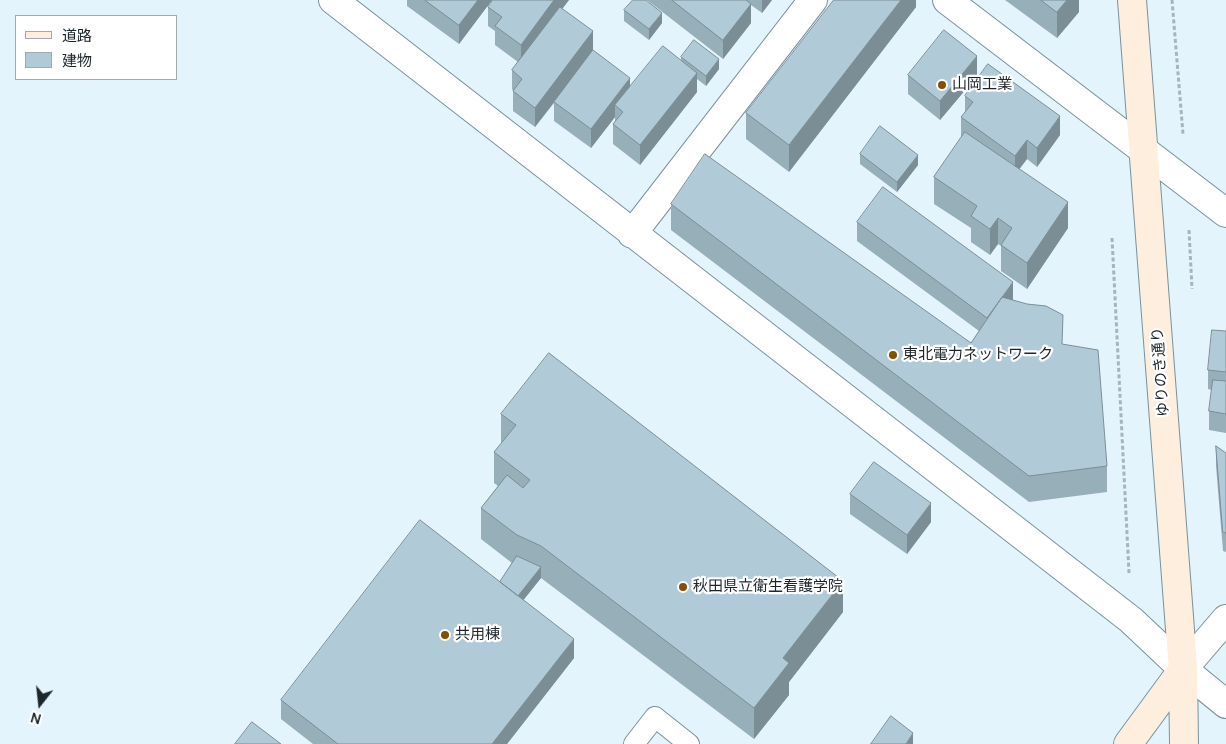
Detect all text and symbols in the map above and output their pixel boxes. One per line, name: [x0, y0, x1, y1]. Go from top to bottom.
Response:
legend: [15, 15, 178, 80]
text: 道路: [62, 25, 92, 46]
text: 建物: [62, 50, 92, 71]
place label: 山岡工業: [952, 76, 1012, 94]
marker: 山岡工業: [936, 79, 948, 91]
street label: ゆりのき通り: [1149, 326, 1173, 418]
place label: 東北電力ネットワーク: [903, 346, 1053, 364]
marker: 東北電力ネットワーク: [887, 349, 899, 361]
place label: 秋田県立衛生看護学院: [693, 578, 843, 596]
marker: 秋田県立衛生看護学院: [677, 581, 689, 593]
place label: 共用棟: [455, 626, 500, 644]
marker: 共用棟: [439, 629, 451, 641]
north arrow: [15, 679, 65, 729]
text: N: [28, 708, 43, 729]

